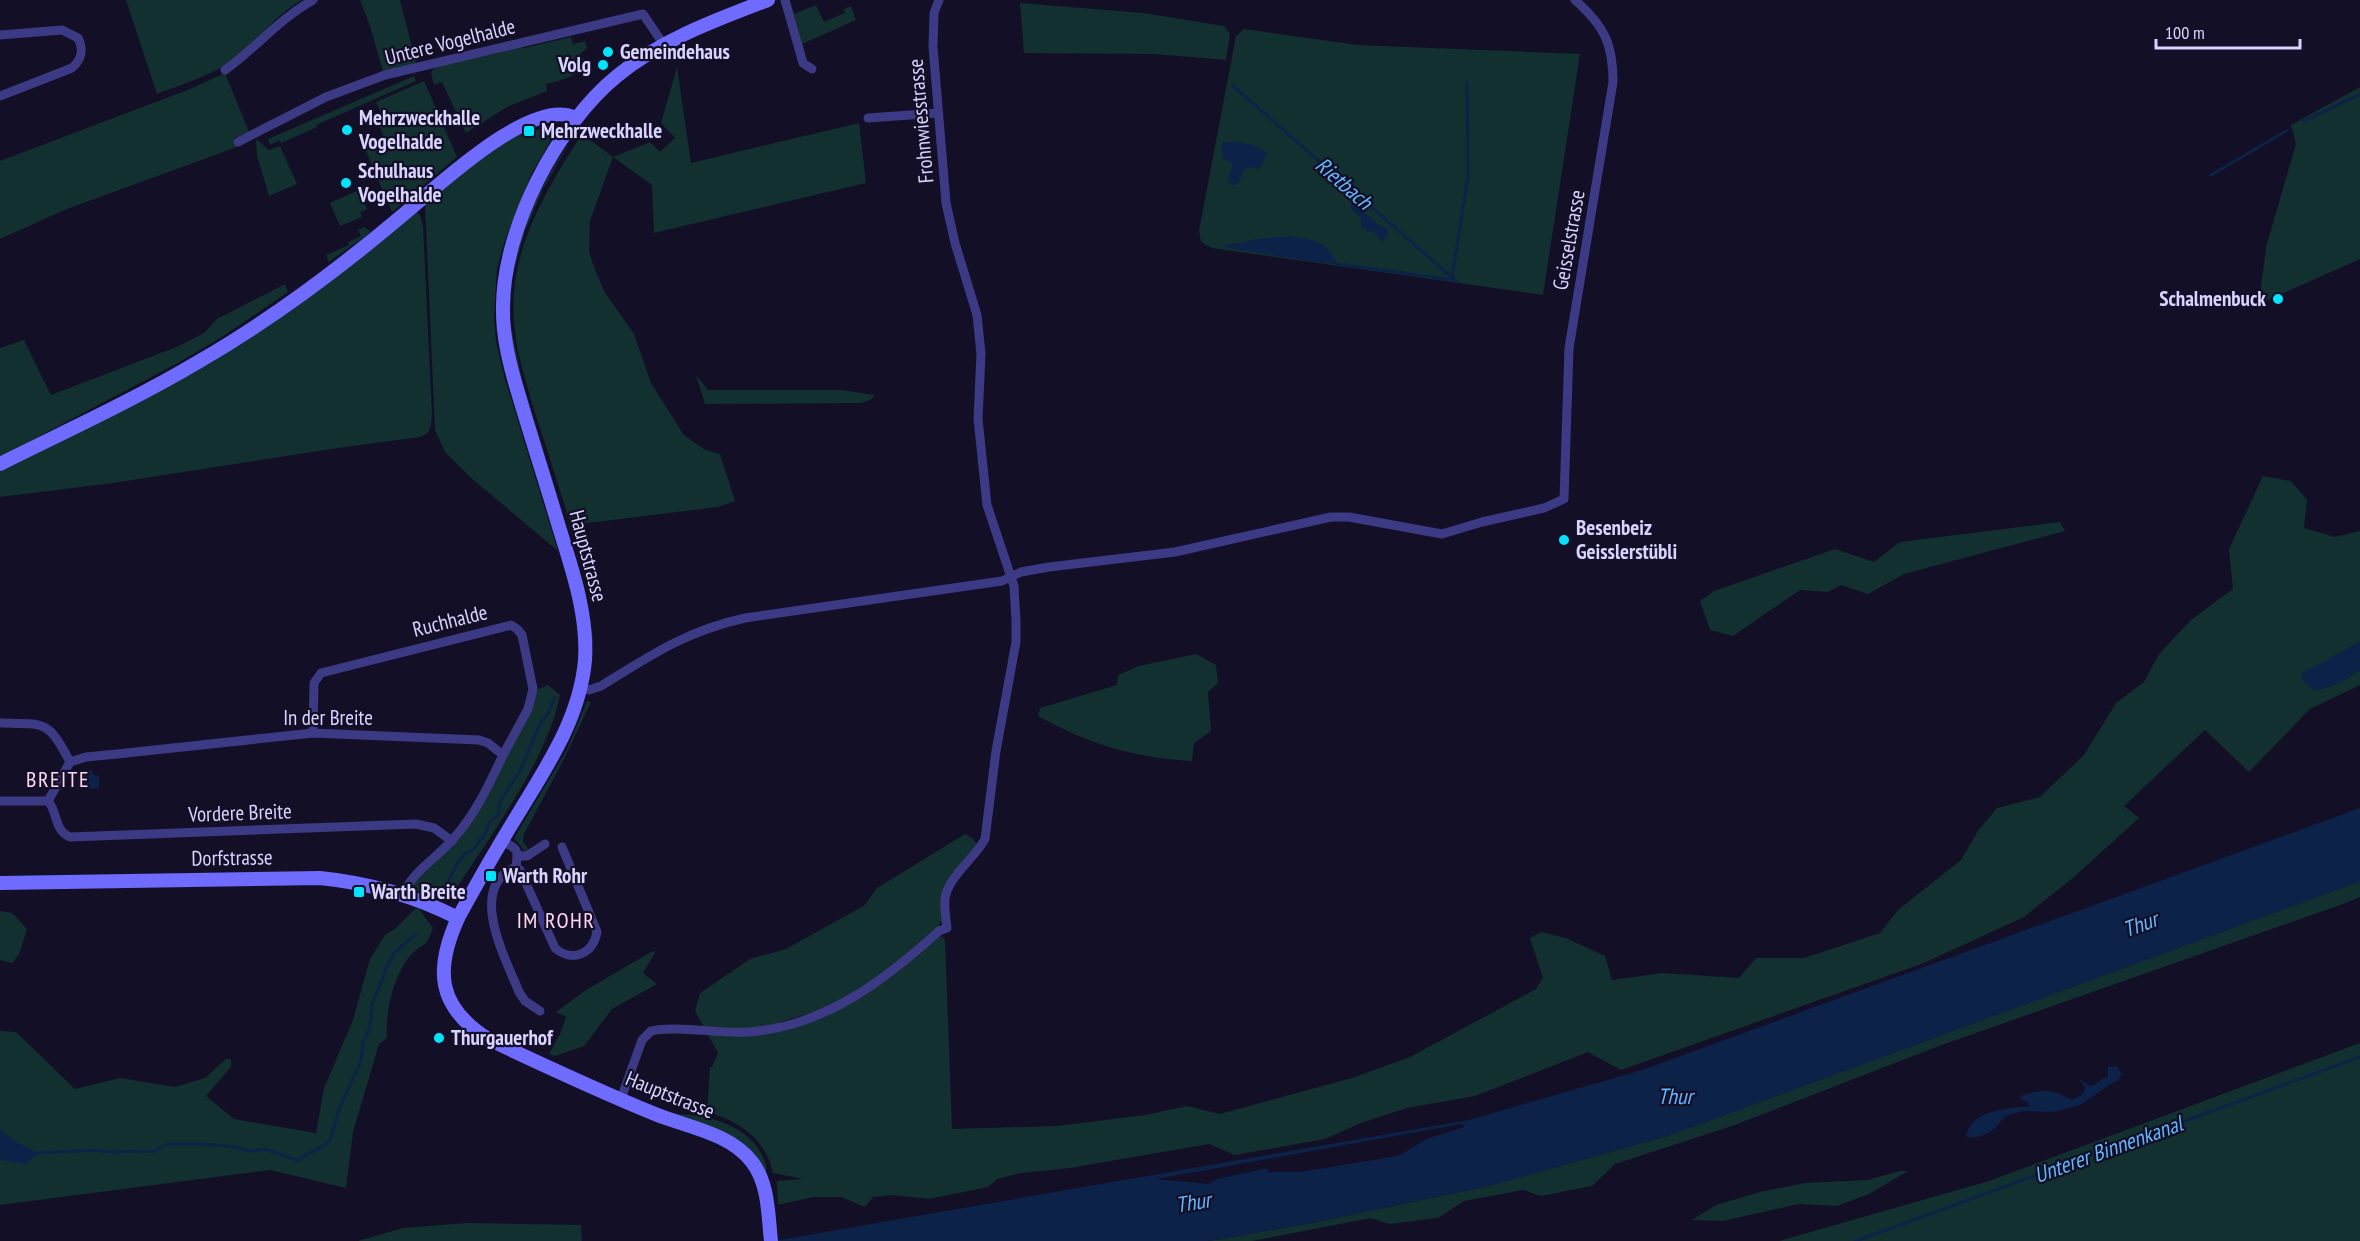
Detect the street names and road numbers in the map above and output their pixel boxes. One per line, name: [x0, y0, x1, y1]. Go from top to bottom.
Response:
street label: Untere Vogelhalde: [382, 12, 518, 71]
street label: Frohnwiesstrasse: [902, 58, 939, 184]
street label: Geisselstrasse: [1546, 188, 1591, 292]
street label: Hauptstrasse: [563, 507, 614, 605]
street label: Ruchhalde: [410, 598, 490, 643]
street label: In der Breite: [283, 704, 373, 731]
street label: Vordere Breite: [187, 797, 292, 828]
street label: Dorfstrasse: [191, 843, 273, 872]
street label: Hauptstrasse: [622, 1064, 719, 1125]

